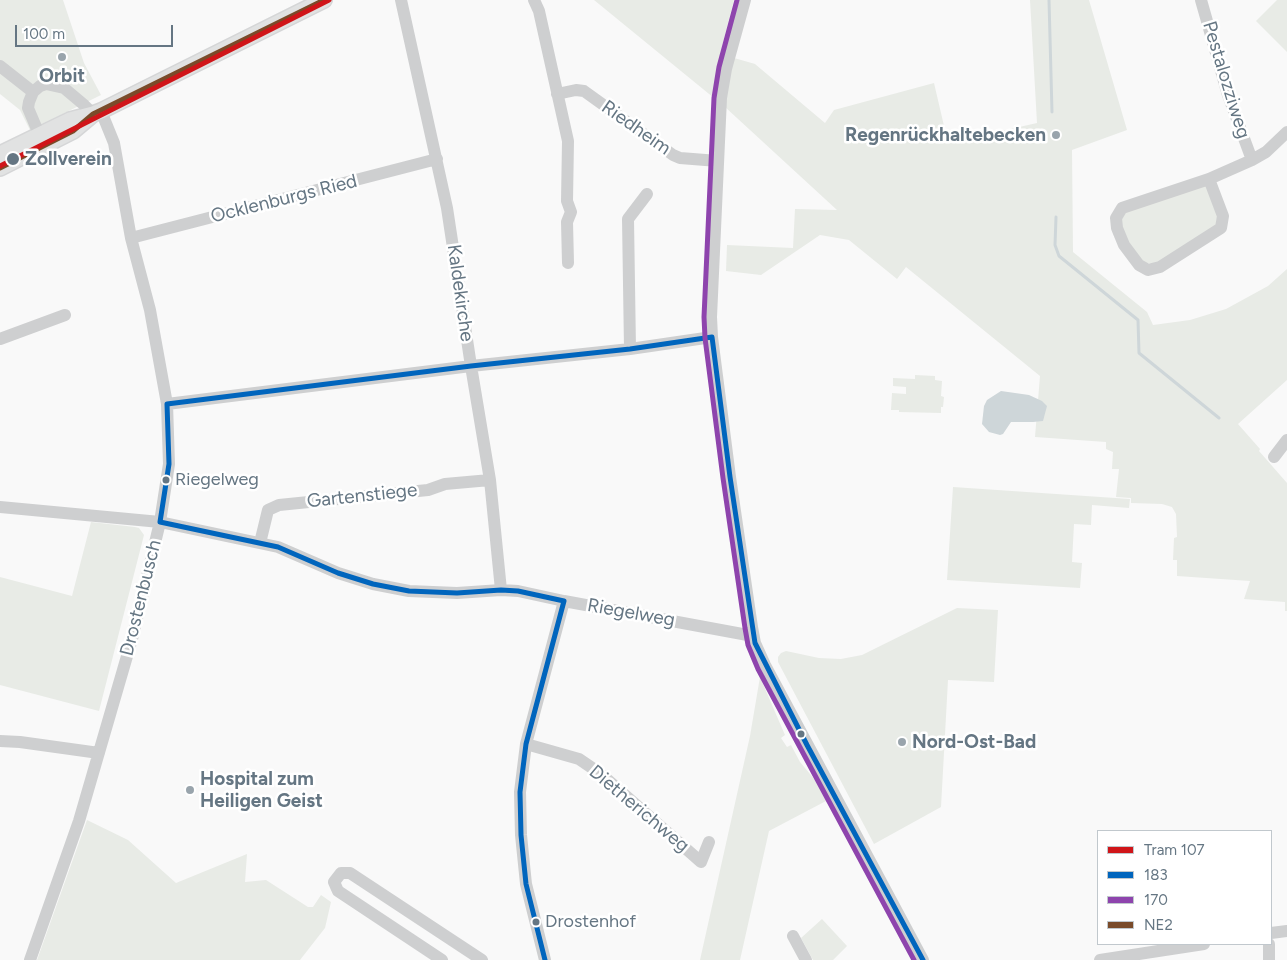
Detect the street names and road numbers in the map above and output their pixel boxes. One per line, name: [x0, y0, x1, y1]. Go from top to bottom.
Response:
street label: Pestalozziweg: [1197, 19, 1255, 141]
street label: Riedheim: [597, 96, 675, 160]
street label: Ocklenburgs Ried: [208, 170, 360, 228]
street label: Kaldekirche: [442, 243, 478, 343]
street label: Gartenstiege: [306, 479, 418, 513]
street label: Drostenbusch: [116, 538, 166, 658]
street label: Riegelweg: [585, 594, 677, 632]
street label: Dietherichweg: [584, 760, 694, 858]

